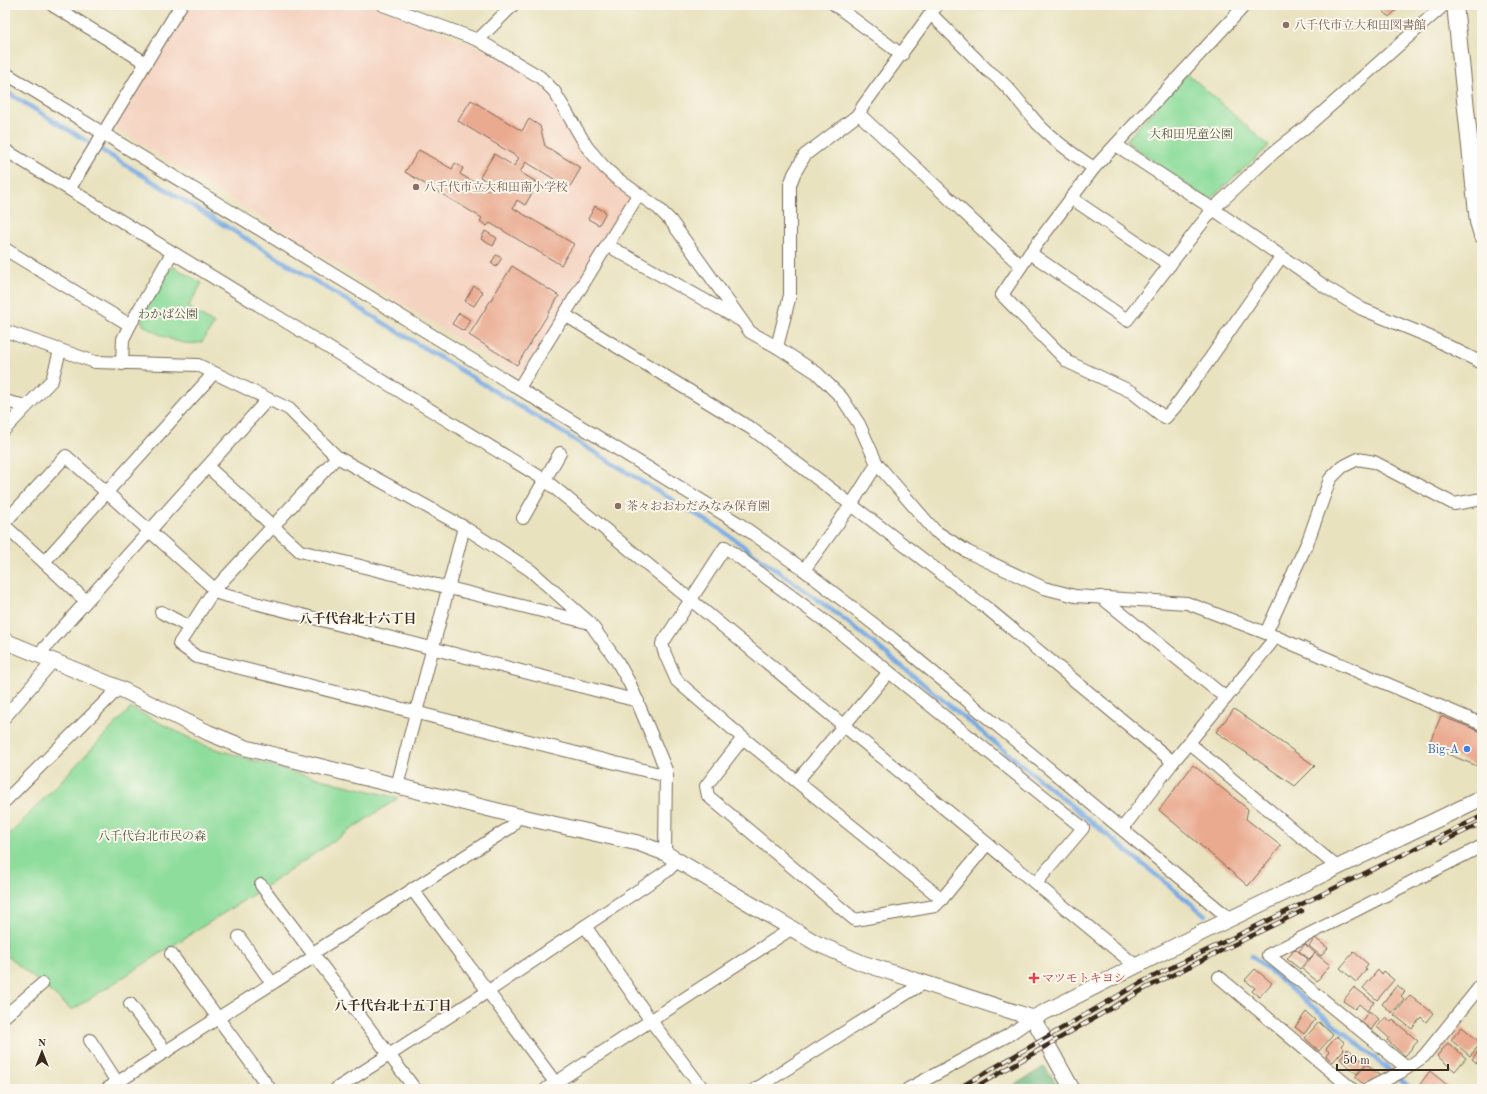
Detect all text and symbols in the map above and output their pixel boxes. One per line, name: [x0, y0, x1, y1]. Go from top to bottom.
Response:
place label: 八千代市立大和田図書館: [1294, 18, 1426, 32]
marker: 八千代市立大和田図書館: [1281, 20, 1291, 30]
park label: 大和田児童公園: [1149, 127, 1233, 141]
place label: 八千代市立大和田南小学校: [424, 180, 568, 194]
marker: 八千代市立大和田南小学校: [411, 182, 421, 192]
park label: わかば公園: [138, 308, 198, 321]
place label: 茶々おおわだみなみ保育園: [626, 499, 770, 513]
marker: 茶々おおわだみなみ保育園: [613, 501, 623, 511]
district label: 八千代台北十六丁目: [299, 611, 417, 626]
place label: Big-A: [1427, 744, 1459, 756]
marker: Big-A: [1462, 744, 1472, 754]
park label: 八千代台北市民の森: [98, 829, 206, 843]
place label: マツモトキヨシ: [1042, 972, 1126, 985]
marker: マツモトキヨシ: [1029, 973, 1039, 983]
district label: 八千代台北十五丁目: [334, 998, 452, 1013]
north arrow: [22, 1032, 62, 1072]
text: N: [38, 1038, 47, 1049]
scale bar: [1337, 1046, 1448, 1072]
text: 50 m: [1343, 1054, 1370, 1067]

